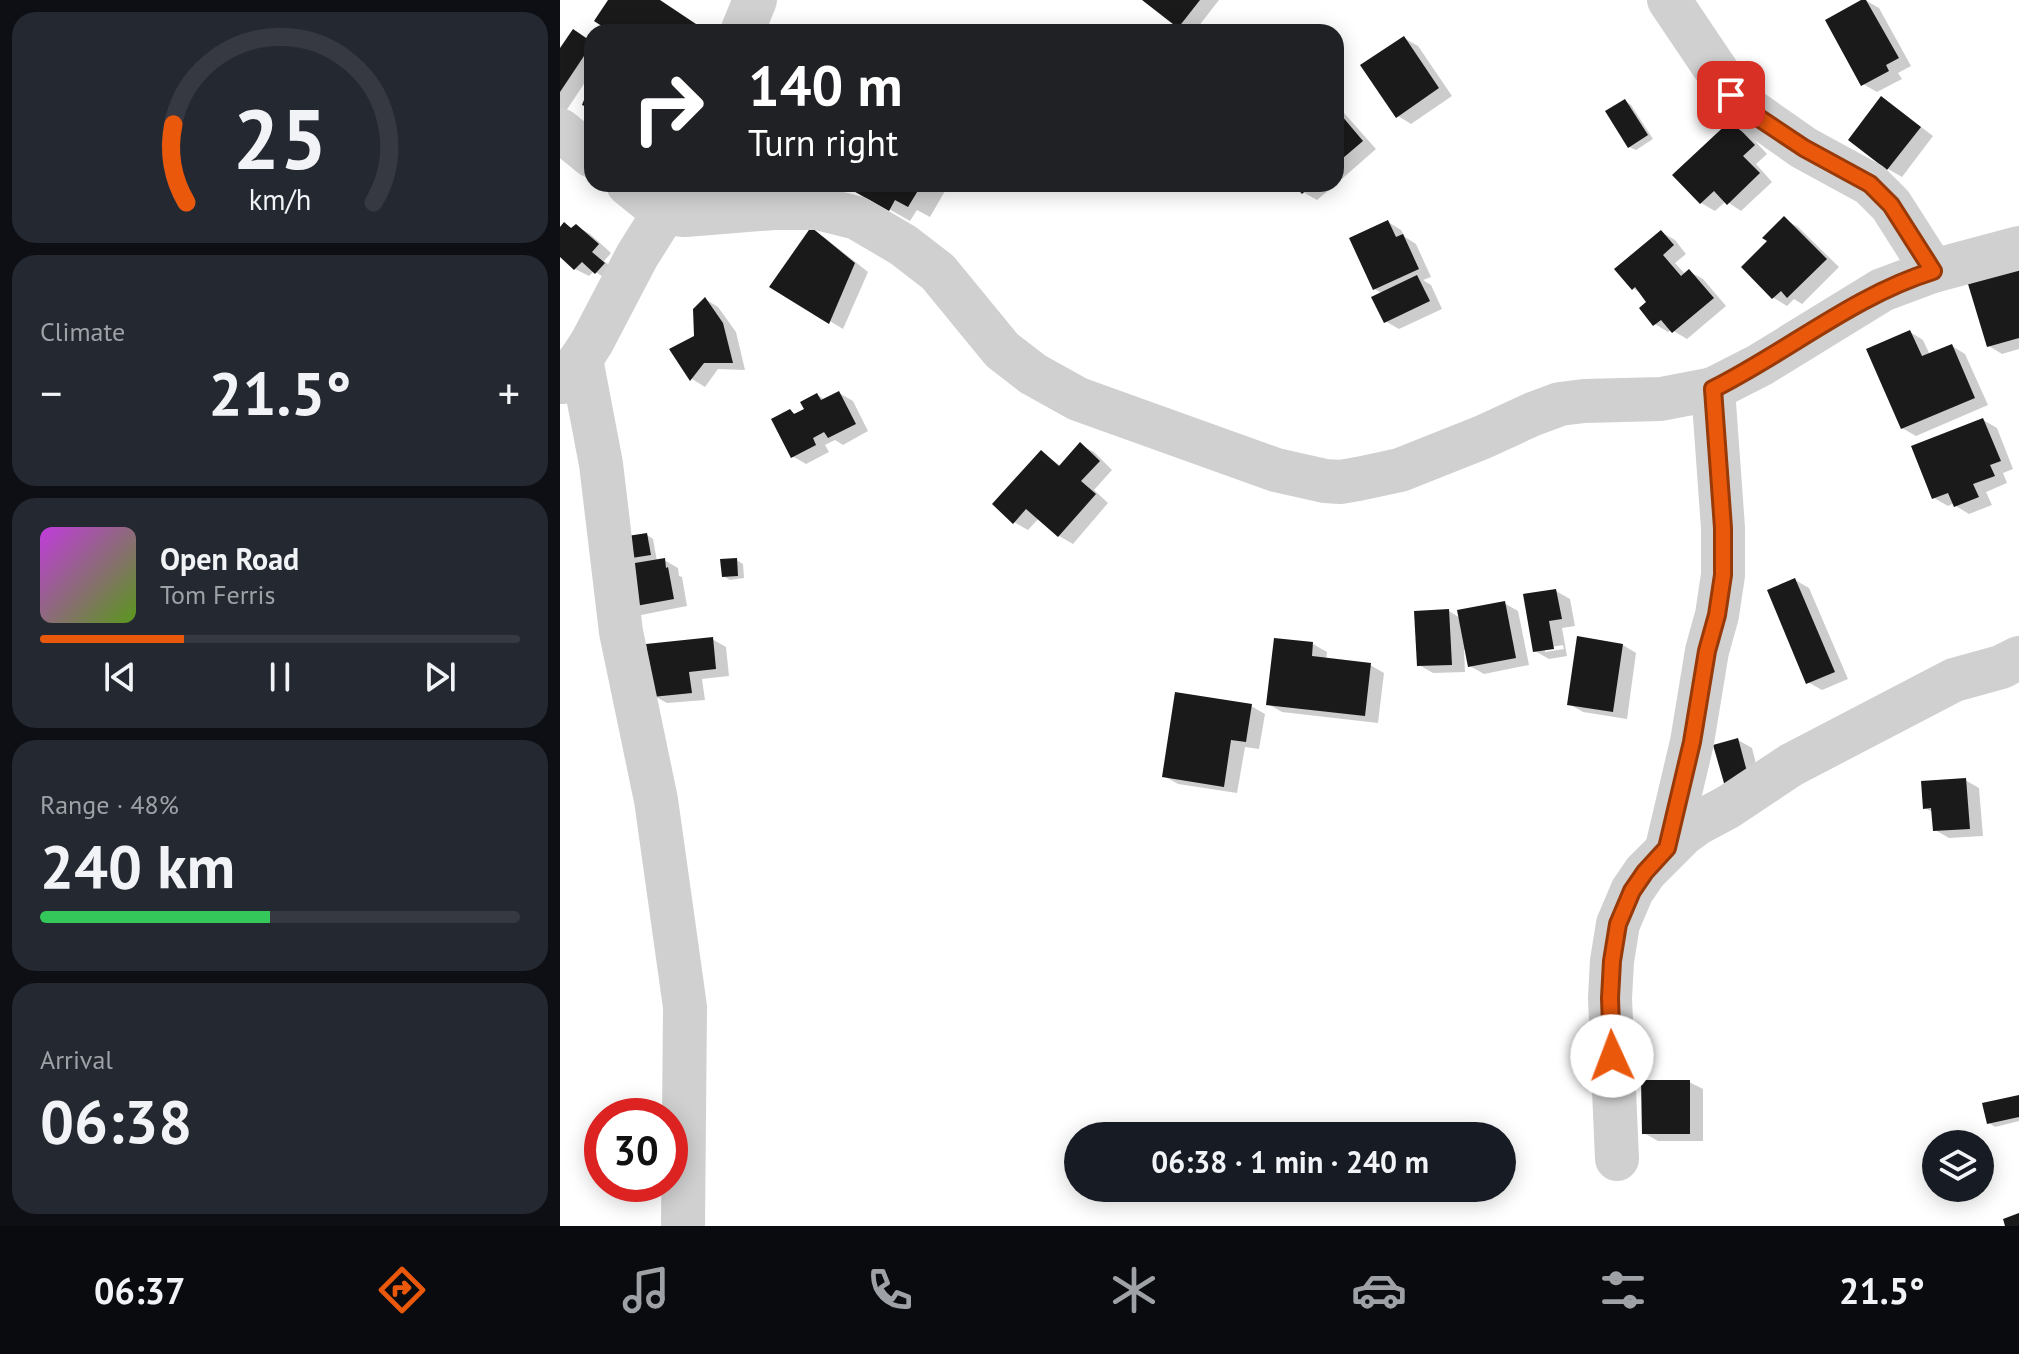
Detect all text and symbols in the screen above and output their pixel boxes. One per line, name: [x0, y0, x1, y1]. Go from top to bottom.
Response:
text: 140 m: [748, 49, 903, 121]
icon: right: [616, 56, 720, 160]
pin: [1697, 61, 1765, 129]
icon: arrive: [1709, 73, 1753, 117]
text: 25: [233, 84, 327, 192]
text: Turn right: [748, 119, 898, 166]
text: km/h: [249, 182, 311, 219]
text: Climate: [40, 315, 125, 348]
text: 21.5°: [208, 354, 352, 432]
text: −: [40, 364, 62, 421]
text: +: [498, 364, 520, 421]
text: Open Road: [160, 539, 299, 578]
text: Tom Ferris: [160, 578, 275, 611]
icon: previous: [98, 655, 142, 699]
icon: pause: [258, 655, 302, 699]
icon: next: [418, 655, 462, 699]
text: Range · 48%: [40, 788, 179, 821]
text: 240 km: [40, 827, 235, 905]
position arrow: [1570, 1014, 1654, 1098]
text: Arrival: [40, 1043, 113, 1076]
text: 06:38: [40, 1082, 192, 1160]
speed limit sign: 30: [584, 1098, 688, 1202]
map controls: [1922, 1130, 1994, 1202]
button: layers: [1922, 1130, 1994, 1202]
text: 06:38 · 1 min · 240 m: [1151, 1142, 1429, 1181]
icon: directions: [374, 1262, 430, 1318]
icon: music: [618, 1262, 674, 1318]
icon: phone: [862, 1262, 918, 1318]
icon: climate: [1106, 1262, 1162, 1318]
icon: car: [1351, 1262, 1407, 1318]
icon: filters: [1595, 1262, 1651, 1318]
text: 06:37: [94, 1267, 185, 1314]
text: 21.5°: [1839, 1267, 1925, 1314]

